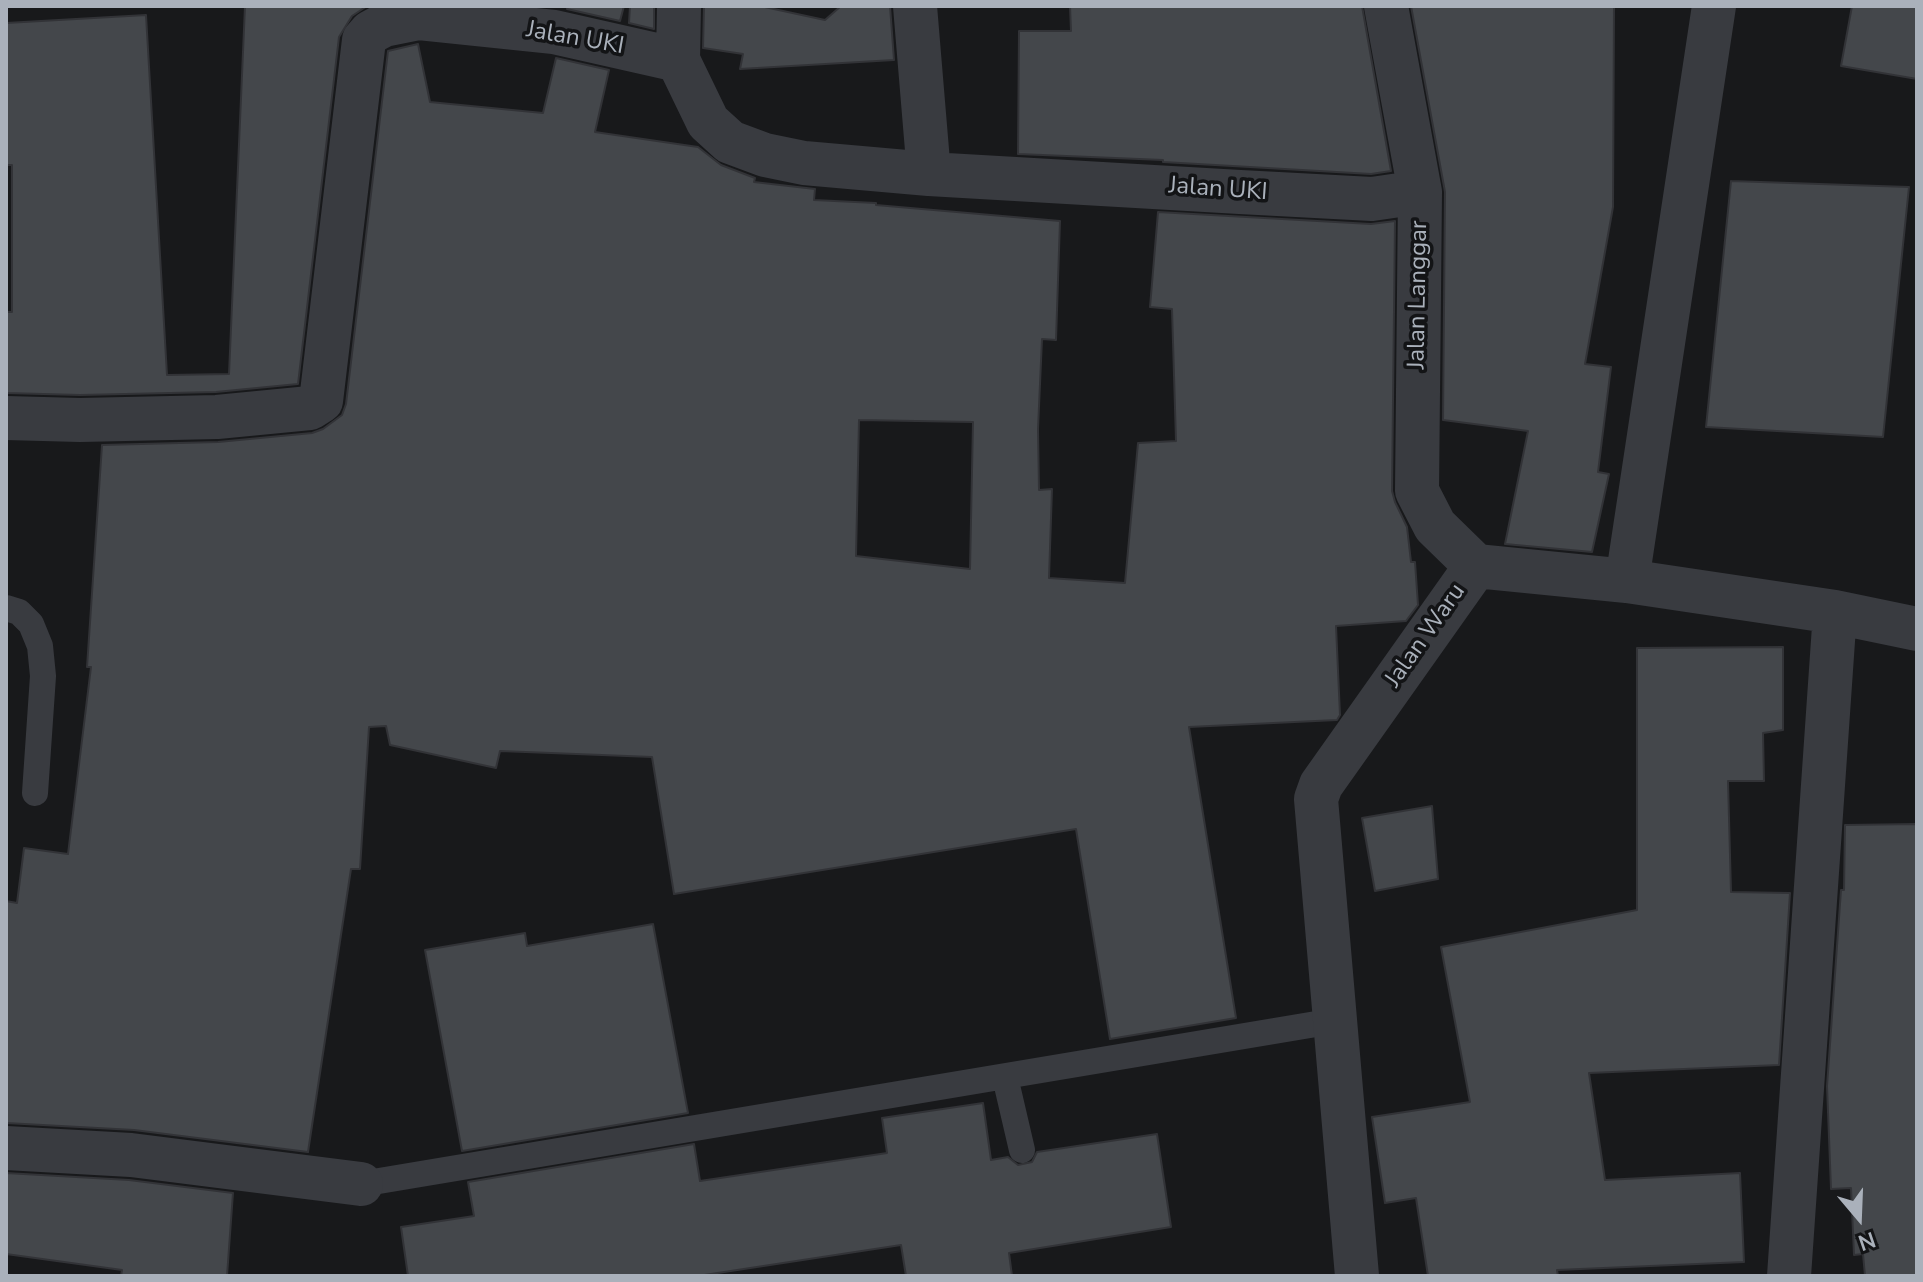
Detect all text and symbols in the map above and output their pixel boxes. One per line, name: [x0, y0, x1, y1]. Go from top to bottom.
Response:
street label: Jalan UKI: [524, 16, 626, 62]
street label: Jalan UKI: [1168, 172, 1268, 208]
street label: Jalan Langgar: [1403, 220, 1435, 370]
street label: Jalan Waru: [1380, 579, 1472, 693]
north arrow: [1819, 1178, 1899, 1258]
text: N: [1854, 1224, 1879, 1258]

